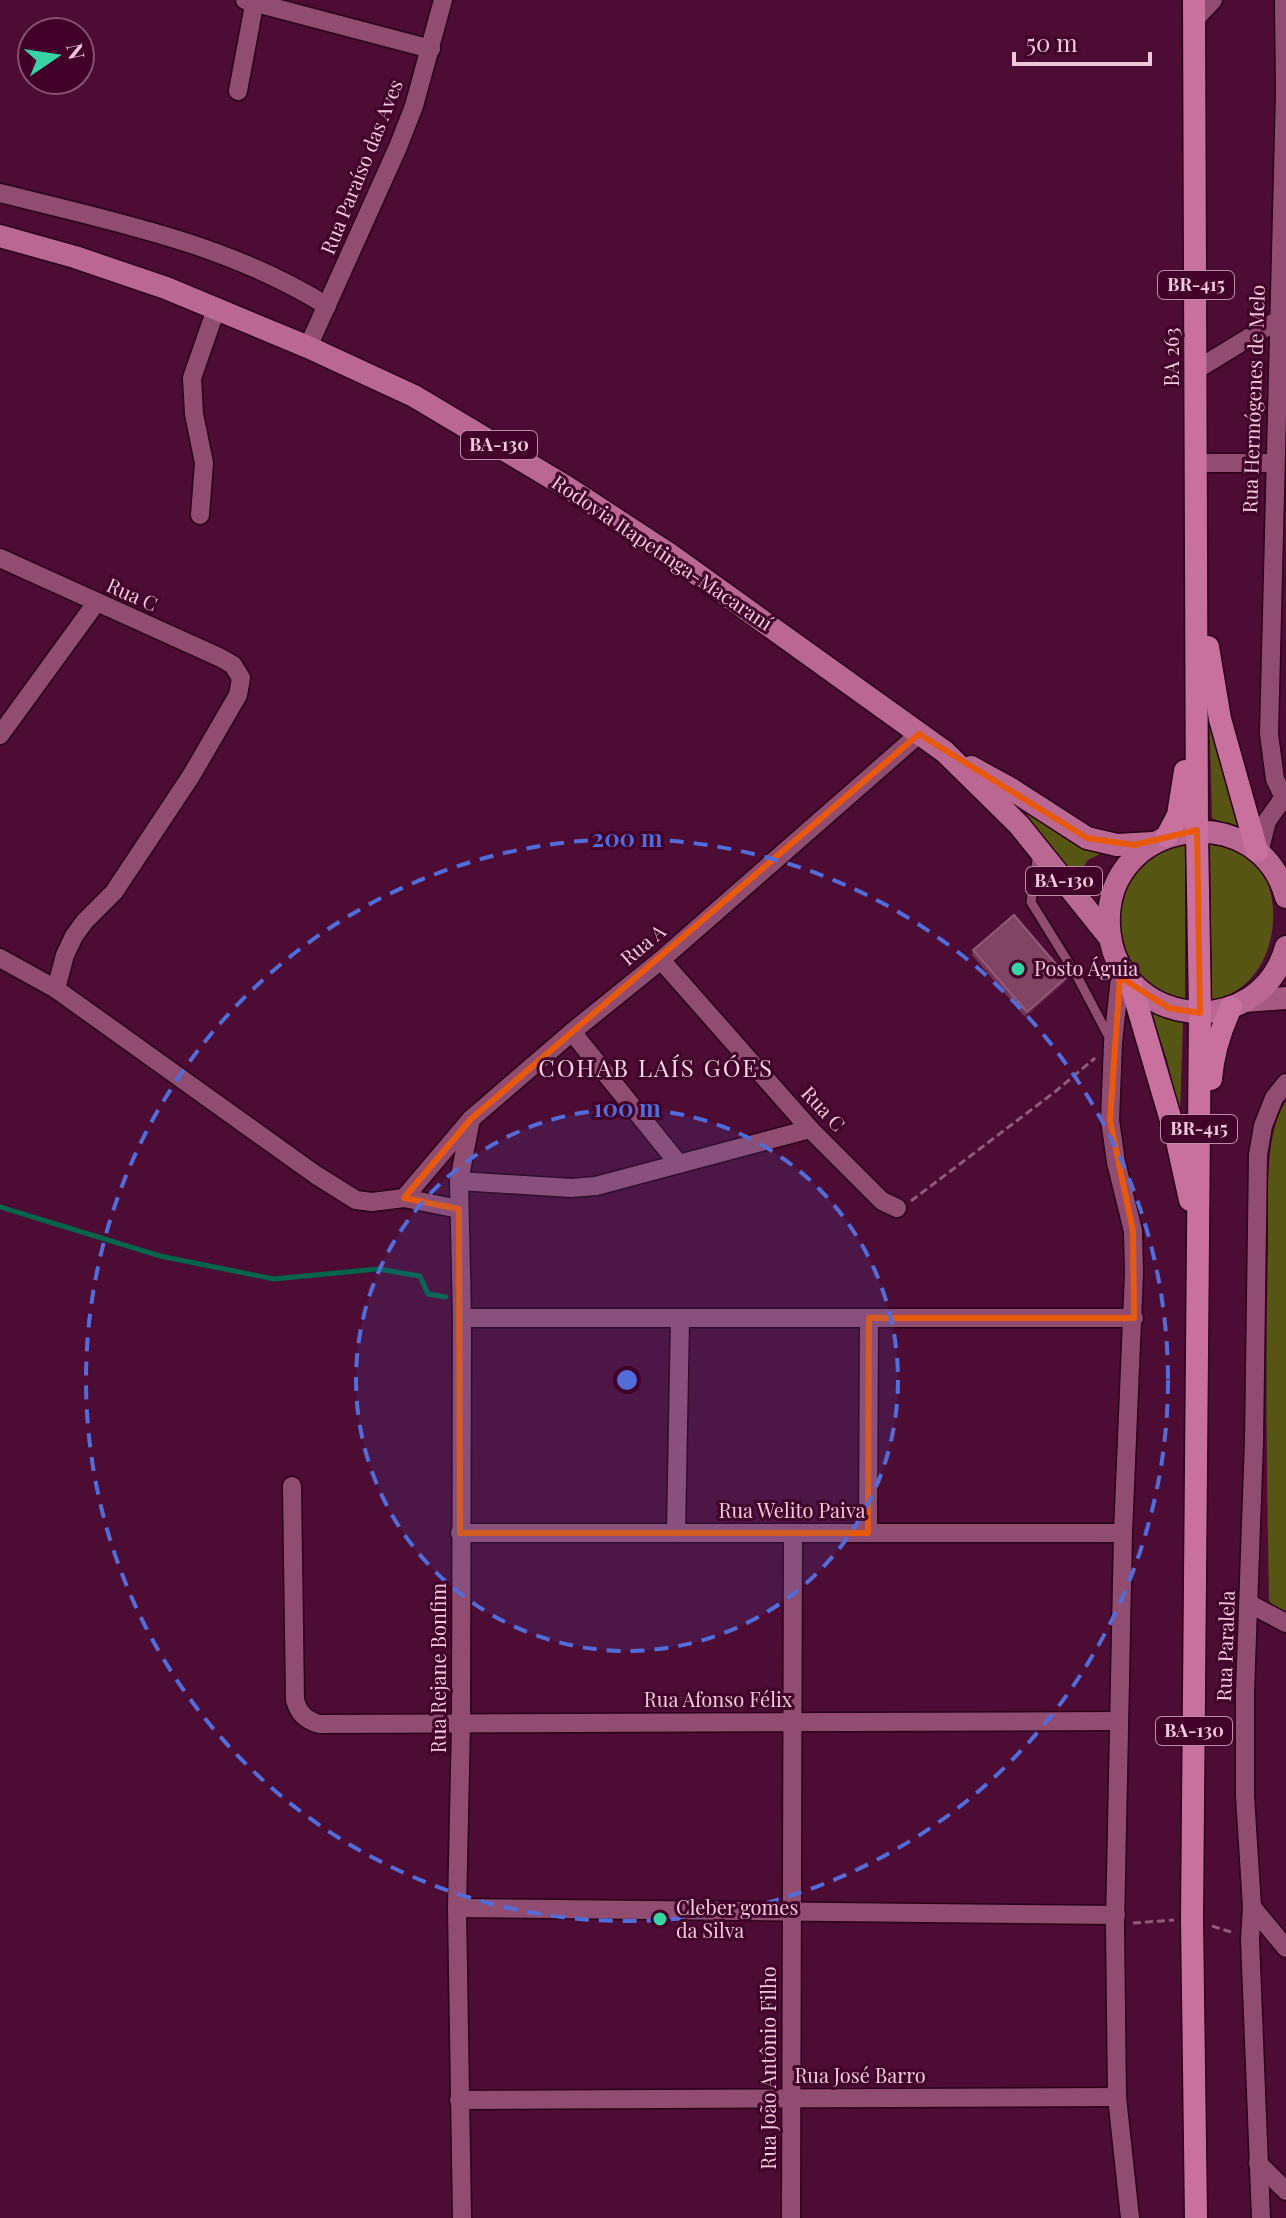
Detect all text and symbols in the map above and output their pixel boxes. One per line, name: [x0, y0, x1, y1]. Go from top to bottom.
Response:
north arrow: [16, 16, 96, 96]
scale bar: [1014, 16, 1150, 66]
text: 50 m: [1026, 26, 1078, 58]
text: N: [60, 40, 93, 62]
street label: Rua Paraíso das Aves: [313, 75, 408, 258]
road number: BR-415: [1158, 271, 1234, 299]
street label: Rua Hermógenes de Melo: [1235, 284, 1270, 514]
street label: BA 263: [1157, 328, 1184, 386]
road number: BA-130: [461, 431, 537, 459]
street label: Rodovia Itapetinga-Macaraní: [547, 468, 778, 636]
street label: Rua C: [103, 571, 162, 617]
text: 200 m: [592, 821, 663, 853]
road number: BA-130: [1026, 867, 1102, 895]
street label: Rua A: [614, 917, 671, 971]
place label: Posto Águia: [1034, 954, 1138, 981]
marker: Posto Águia: [1009, 960, 1027, 978]
district label: COHAB LAÍS GÓES: [538, 1051, 774, 1083]
street label: Rua C: [796, 1079, 852, 1137]
text: 100 m: [593, 1091, 661, 1123]
road number: BR-415: [1161, 1115, 1237, 1143]
centre of rings: [613, 1366, 641, 1394]
street label: Rua Welito Paiva: [718, 1496, 866, 1523]
street label: Rua Rejane Bonfim: [424, 1583, 451, 1753]
street label: Rua Paralela: [1209, 1590, 1240, 1702]
street label: Rua Afonso Félix: [644, 1685, 793, 1712]
road number: BA-130: [1156, 1717, 1232, 1745]
place label: Cleber gomes da Silva: [676, 1893, 798, 1943]
marker: Cleber gomes da Silva: [651, 1910, 669, 1928]
street label: Rua João Antônio Filho: [754, 1966, 781, 2170]
street label: Rua José Barro: [794, 2061, 926, 2088]

